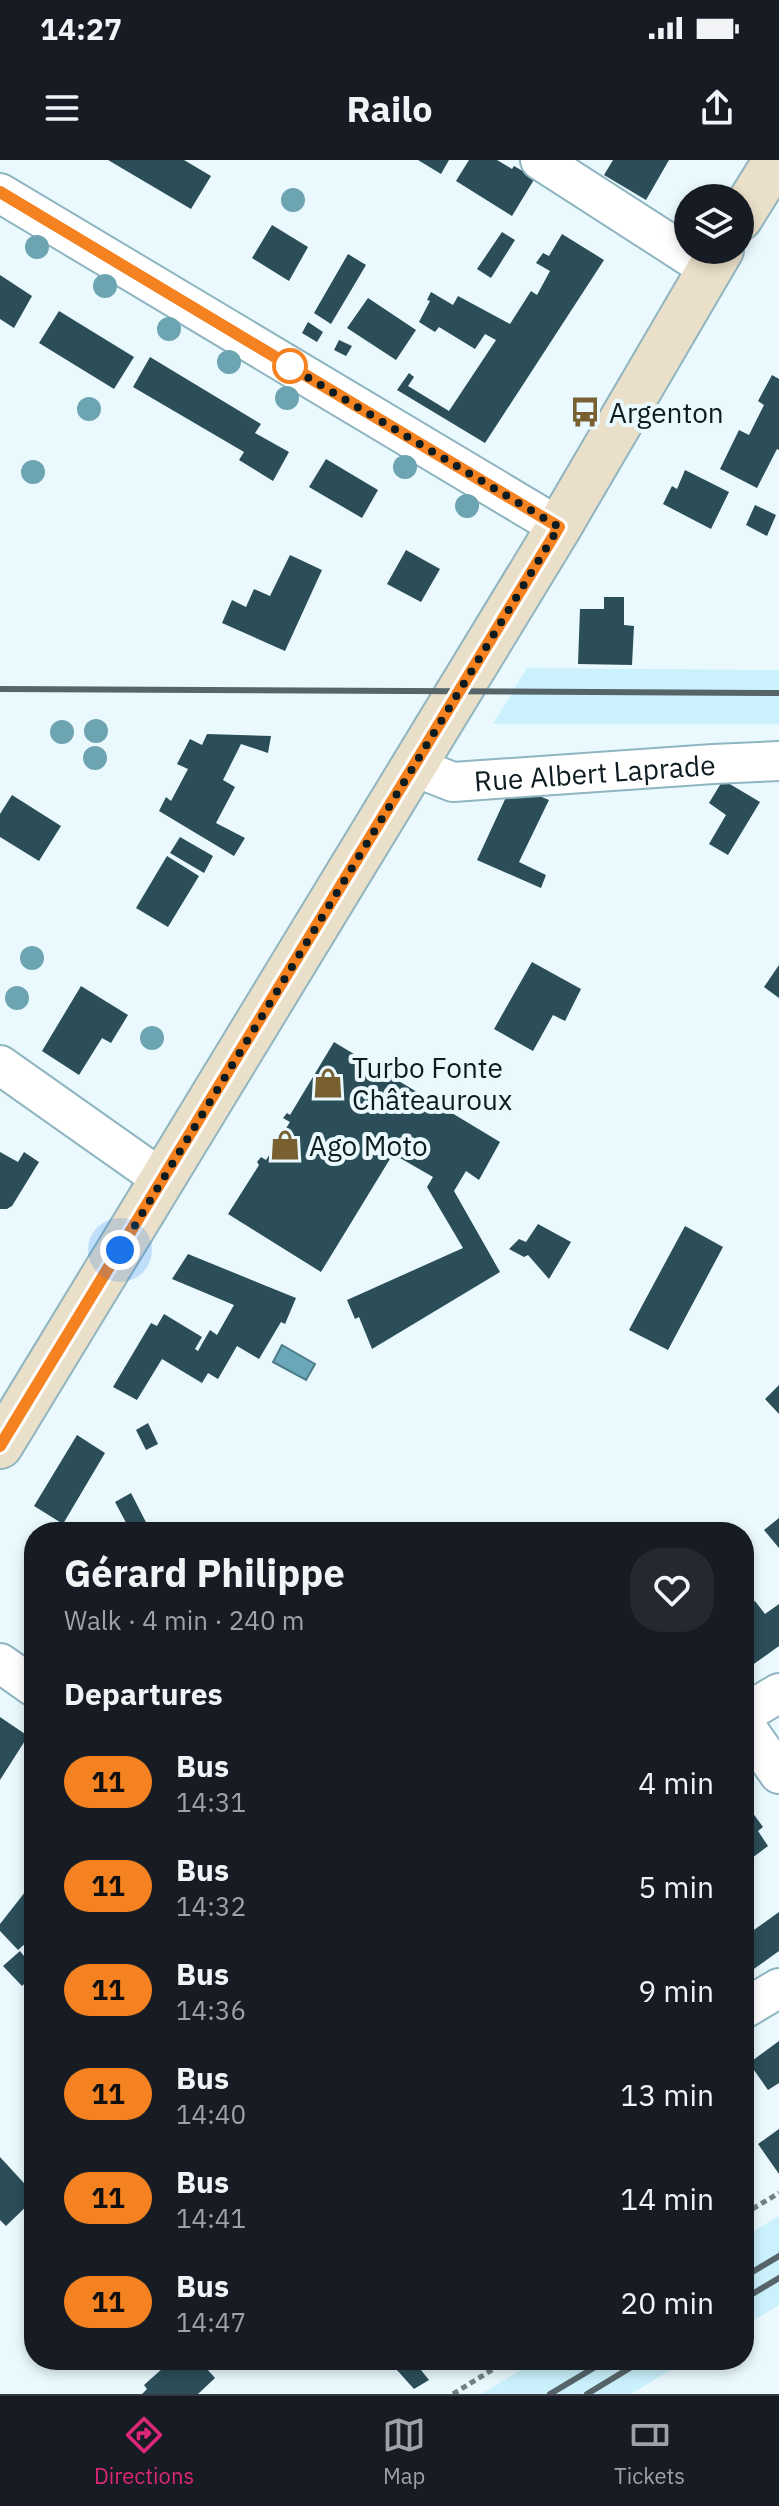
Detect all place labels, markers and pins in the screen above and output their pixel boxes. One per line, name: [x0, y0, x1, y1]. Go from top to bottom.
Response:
unlabelled marker: [273, 349, 307, 383]
place label: Argenton: [609, 394, 724, 431]
bus stop icon: Argenton: [568, 395, 602, 429]
place label: Turbo Fonte Châteauroux: [352, 1049, 512, 1118]
shop icon: Turbo Fonte Châteauroux: [311, 1066, 345, 1100]
place label: Ago Moto: [309, 1127, 428, 1164]
shop icon: Ago Moto: [268, 1128, 302, 1162]

